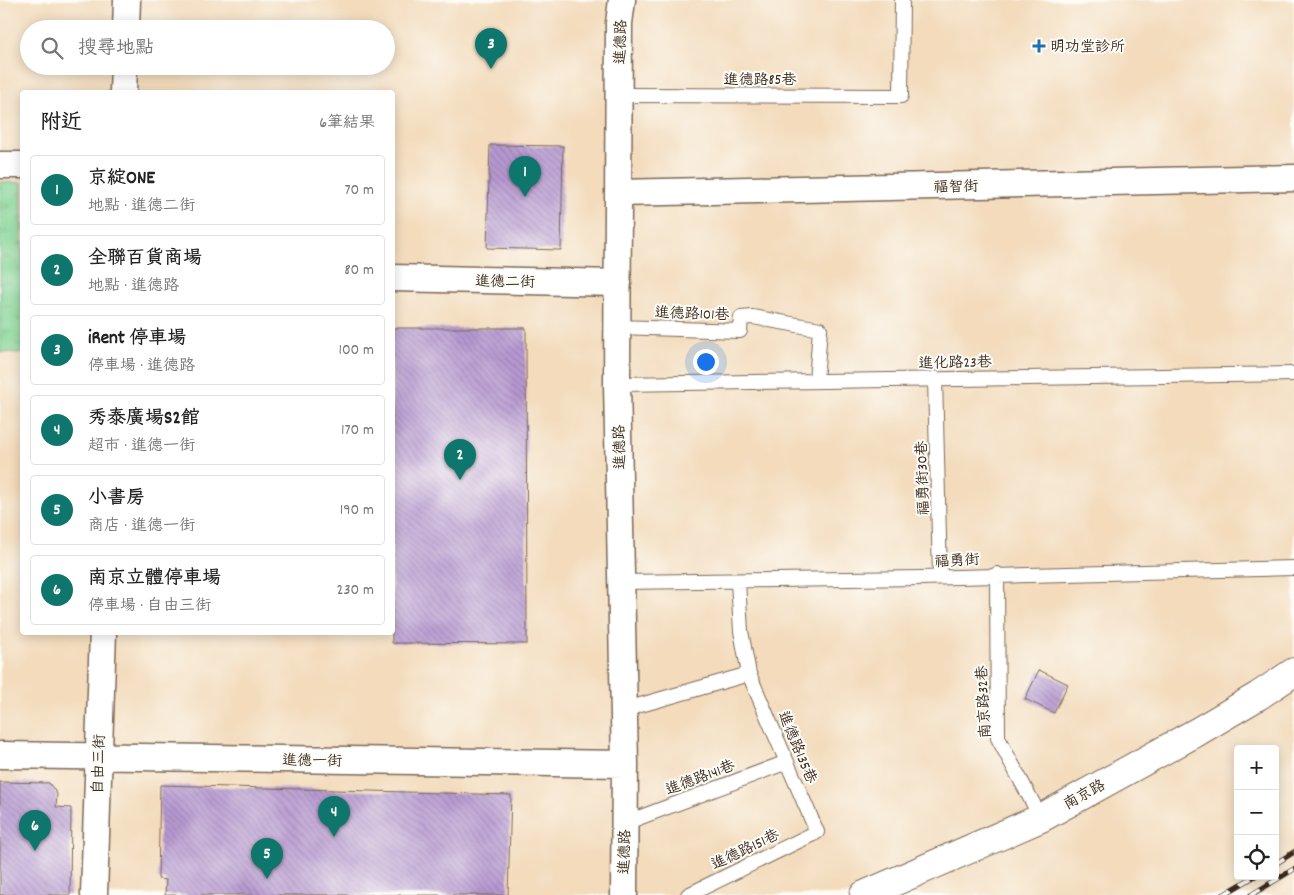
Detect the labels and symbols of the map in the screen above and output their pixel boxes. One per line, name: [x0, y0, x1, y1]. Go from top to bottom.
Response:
street label: 進德路: [611, 19, 633, 65]
pin: 3: [475, 28, 507, 69]
place label: 明功堂診所: [1050, 37, 1125, 59]
marker: 明功堂診所: [1032, 39, 1046, 53]
street label: 進德路85巷: [724, 70, 796, 92]
pin: 1: [509, 156, 541, 197]
street label: 福智街: [933, 177, 979, 199]
street label: 進德二街: [475, 271, 535, 295]
street label: 進德路101巷: [654, 303, 730, 327]
your location: [693, 349, 719, 375]
street label: 進化路23巷: [918, 352, 992, 376]
street label: 進德路: [610, 424, 632, 470]
pin: 2: [444, 439, 476, 480]
street label: 福勇街30巷: [912, 440, 936, 516]
street label: 福勇街: [934, 550, 980, 574]
street label: 南京路32巷: [972, 665, 998, 739]
street label: 進德路135巷: [771, 708, 821, 787]
street label: 自由三街: [88, 734, 112, 794]
street label: 進德一街: [282, 750, 342, 774]
street label: 進德路141巷: [663, 756, 739, 802]
street label: 南京路: [1060, 775, 1110, 816]
pin: 4: [318, 796, 350, 837]
pin: 6: [19, 810, 51, 851]
street label: 進德路151巷: [708, 825, 784, 877]
street label: 進德路: [615, 829, 637, 875]
pin: 5: [251, 838, 283, 879]

